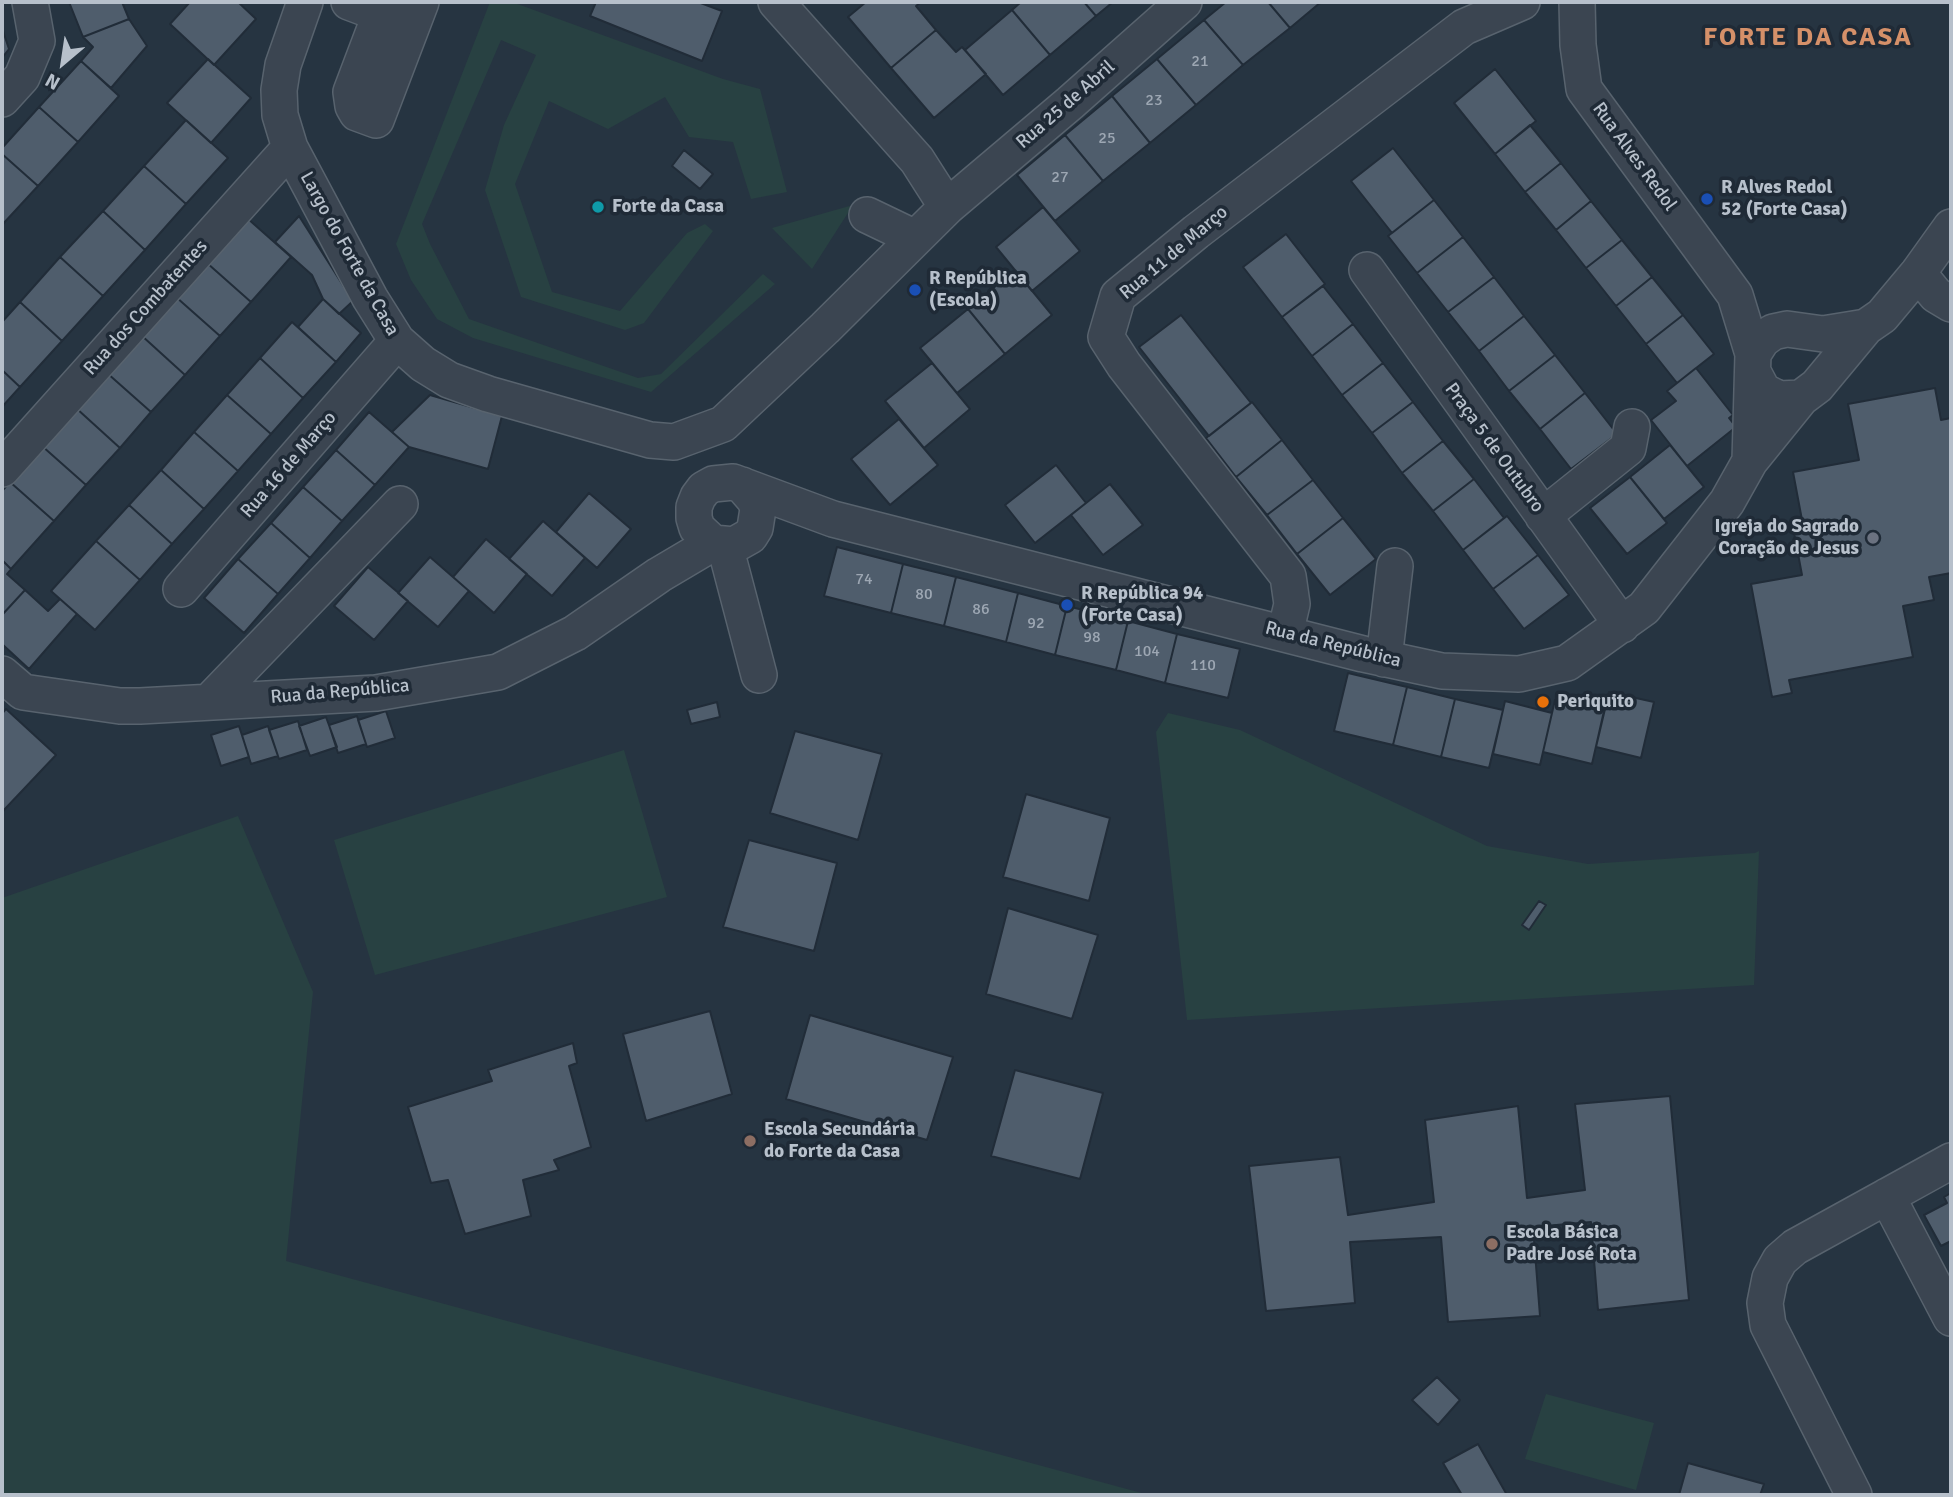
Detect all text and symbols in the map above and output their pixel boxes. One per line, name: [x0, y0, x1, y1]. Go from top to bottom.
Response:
district label: FORTE DA CASA: [1705, 22, 1911, 54]
north arrow: [28, 28, 98, 98]
house number: 21: [1191, 52, 1209, 72]
street label: Rua 25 de Abril: [1012, 56, 1120, 154]
text: N: [41, 68, 64, 95]
house number: 23: [1145, 91, 1163, 111]
street label: Rua Alves Redol: [1587, 98, 1681, 216]
house number: 25: [1098, 129, 1116, 149]
street label: Largo do Forte da Casa: [294, 168, 404, 340]
house number: 27: [1051, 168, 1069, 188]
place label: R Alves Redol 52 (Forte Casa): [1721, 177, 1848, 221]
marker: R Alves Redol 52 (Forte Casa): [1699, 191, 1715, 207]
place label: Forte da Casa: [612, 196, 724, 218]
marker: Forte da Casa: [590, 199, 606, 215]
street label: Rua 11 de Março: [1115, 201, 1233, 305]
street label: Rua dos Combatentes: [79, 236, 213, 380]
place label: R República (Escola): [929, 268, 1027, 312]
marker: R República (Escola): [907, 282, 923, 298]
street label: Praça 5 de Outubro: [1439, 379, 1549, 517]
street label: Rua 16 de Março: [236, 407, 342, 523]
place label: Igreja do Sagrado Coração de Jesus: [1714, 516, 1859, 560]
marker: Igreja do Sagrado Coração de Jesus: [1865, 530, 1881, 546]
house number: 74: [855, 570, 873, 590]
place label: R República 94 (Forte Casa): [1081, 583, 1203, 627]
house number: 80: [915, 585, 933, 605]
marker: R República 94 (Forte Casa): [1059, 597, 1075, 613]
house number: 86: [972, 600, 990, 620]
house number: 92: [1027, 614, 1045, 634]
street label: Rua da República: [1263, 617, 1403, 673]
house number: 98: [1083, 628, 1101, 648]
house number: 104: [1134, 642, 1160, 662]
house number: 110: [1190, 656, 1216, 676]
street label: Rua da República: [270, 675, 410, 709]
place label: Periquito: [1557, 691, 1634, 713]
marker: Periquito: [1535, 694, 1551, 710]
place label: Escola Secundária do Forte da Casa: [764, 1119, 915, 1163]
marker: Escola Secundária do Forte da Casa: [742, 1133, 758, 1149]
place label: Escola Básica Padre José Rota: [1506, 1222, 1637, 1266]
marker: Escola Básica Padre José Rota: [1484, 1236, 1500, 1252]

